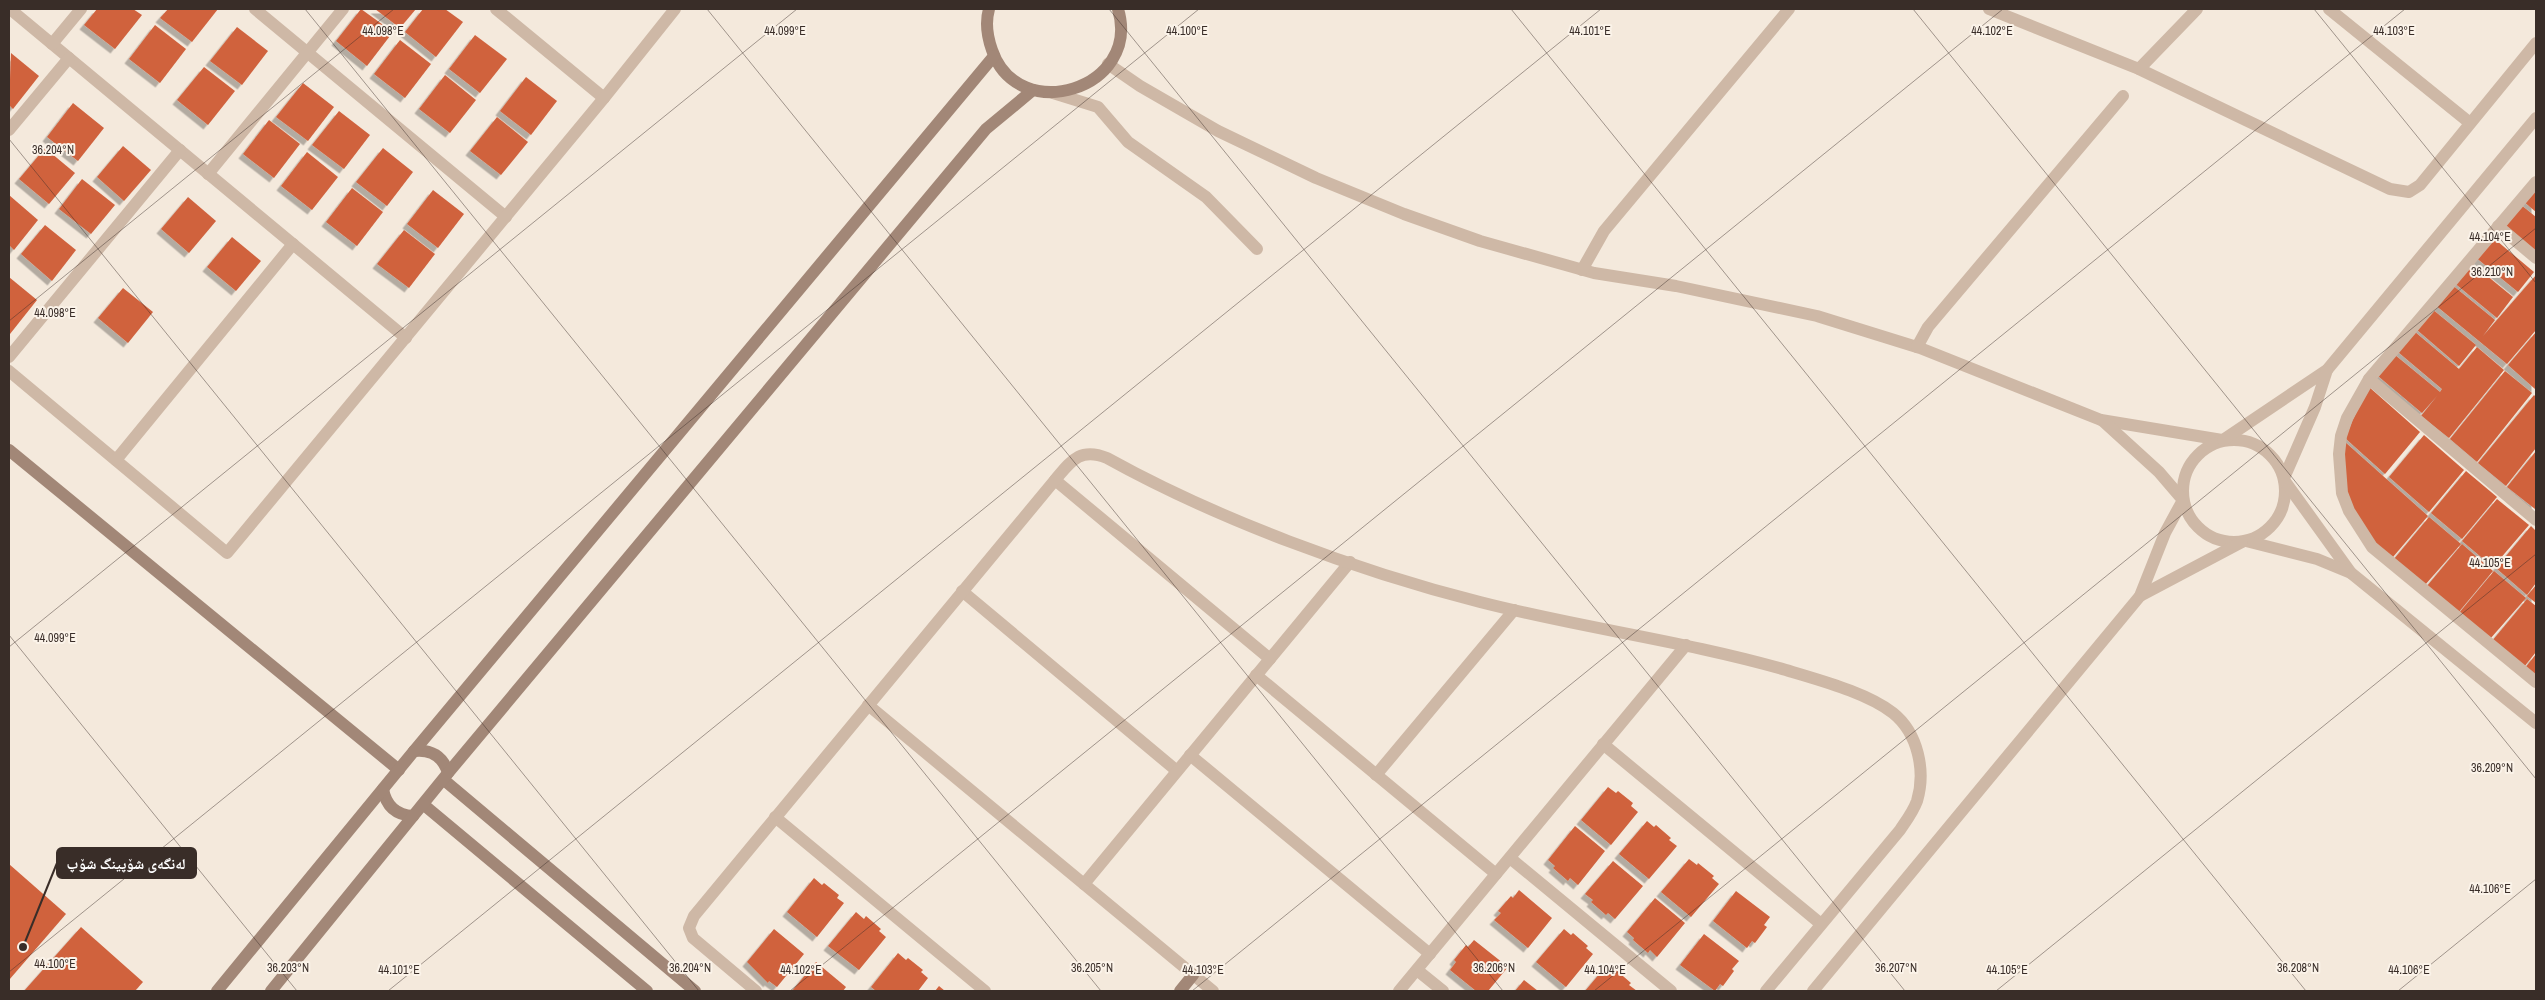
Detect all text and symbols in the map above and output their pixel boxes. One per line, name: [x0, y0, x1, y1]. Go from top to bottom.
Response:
text: 44.098°E: [362, 23, 404, 39]
text: 44.099°E: [764, 23, 806, 39]
text: 44.100°E: [1166, 23, 1208, 39]
text: 44.101°E: [1569, 23, 1611, 39]
text: 44.102°E: [1971, 23, 2013, 39]
text: 44.103°E: [2373, 23, 2415, 39]
text: 36.204°N: [32, 142, 74, 158]
text: 44.104°E: [2469, 229, 2511, 245]
text: 36.210°N: [2471, 264, 2513, 280]
text: 44.098°E: [34, 305, 76, 321]
text: 44.105°E: [2469, 555, 2511, 571]
text: 44.099°E: [34, 630, 76, 646]
text: 36.209°N: [2471, 760, 2513, 776]
callout: لەنگەی شۆپینگ شۆپ: [57, 848, 196, 878]
text: لەنگەی شۆپینگ شۆپ: [67, 853, 185, 874]
text: 44.106°E: [2469, 881, 2511, 897]
text: 44.100°E: [34, 956, 76, 972]
text: 36.203°N: [267, 960, 309, 976]
text: 36.204°N: [669, 960, 711, 976]
text: 36.205°N: [1071, 960, 1113, 976]
text: 36.206°N: [1473, 960, 1515, 976]
text: 36.207°N: [1875, 960, 1917, 976]
text: 36.208°N: [2277, 960, 2319, 976]
text: 44.101°E: [378, 962, 420, 978]
text: 44.102°E: [780, 962, 822, 978]
text: 44.103°E: [1182, 962, 1224, 978]
text: 44.104°E: [1584, 962, 1626, 978]
text: 44.105°E: [1986, 962, 2028, 978]
text: 44.106°E: [2388, 962, 2430, 978]

